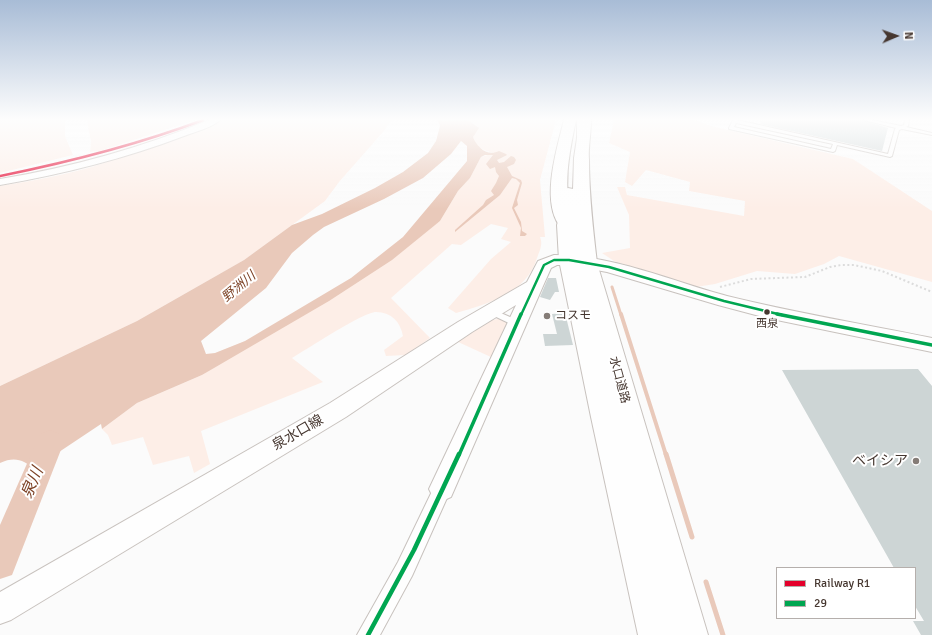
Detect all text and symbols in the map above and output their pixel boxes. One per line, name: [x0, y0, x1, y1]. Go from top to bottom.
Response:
north arrow: [876, 16, 916, 56]
text: N: [902, 32, 915, 40]
water label: 野洲川: [219, 268, 259, 306]
marker: 西泉: [762, 307, 772, 317]
place label: コスモ: [555, 309, 591, 323]
marker: コスモ: [542, 311, 552, 321]
place label: 西泉: [756, 317, 778, 331]
street label: 水口道路: [606, 355, 632, 405]
street label: 泉水口線: [270, 412, 326, 454]
place label: ベイシア: [852, 453, 908, 469]
marker: ベイシア: [911, 456, 921, 466]
water label: 泉川: [18, 465, 48, 501]
legend: [776, 567, 916, 619]
text: Railway R1: [814, 576, 870, 591]
text: 29: [814, 596, 827, 611]

